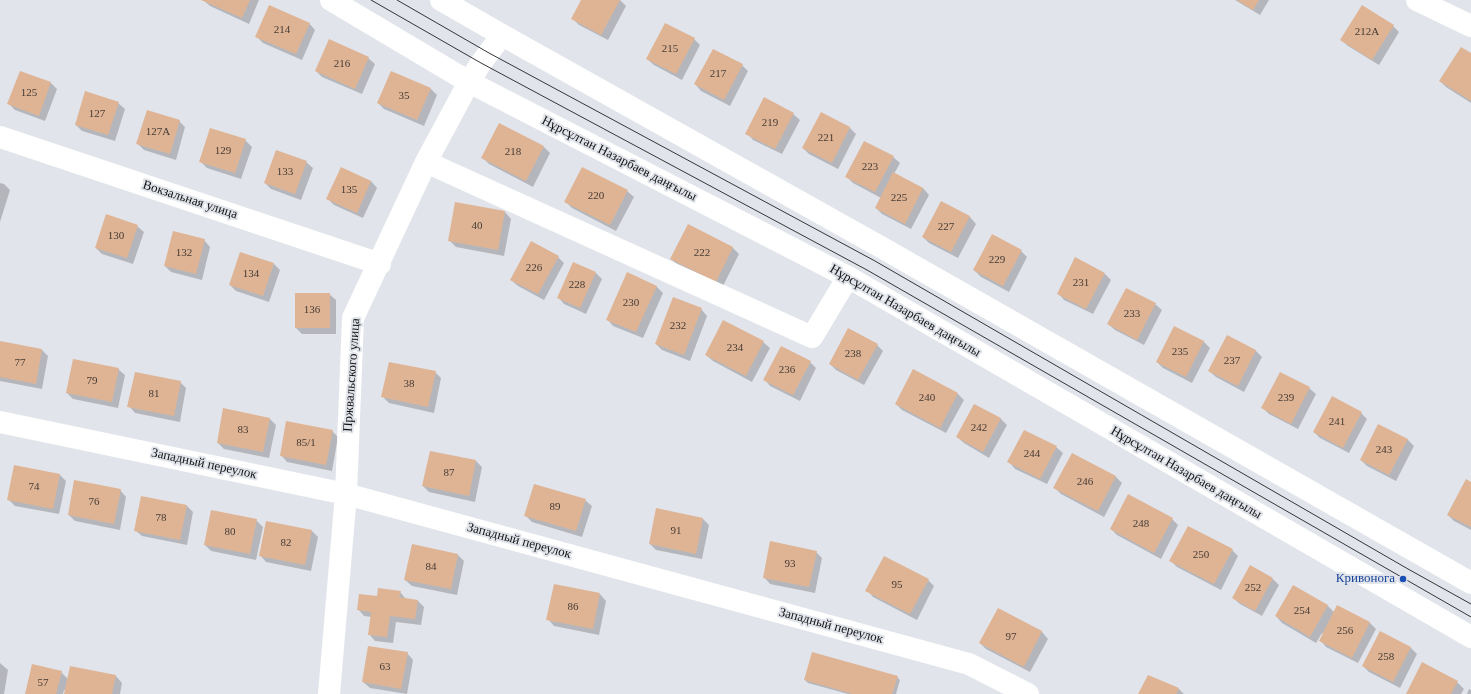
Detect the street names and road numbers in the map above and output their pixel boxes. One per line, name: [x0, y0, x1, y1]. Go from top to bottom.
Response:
street label: Нұрсұлтан Назарбаев даңғылы: [539, 113, 699, 205]
street label: Вокзальная улица: [141, 177, 239, 223]
street label: Нұрсұлтан Назарбаев даңғылы: [827, 261, 983, 361]
street label: Пржвальского улица: [340, 318, 364, 432]
street label: Нұрсұлтан Назарбаев даңғылы: [1108, 423, 1264, 523]
street label: Западный переулок: [150, 445, 258, 483]
street label: Западный переулок: [465, 520, 573, 562]
street label: Западный переулок: [777, 605, 885, 647]

